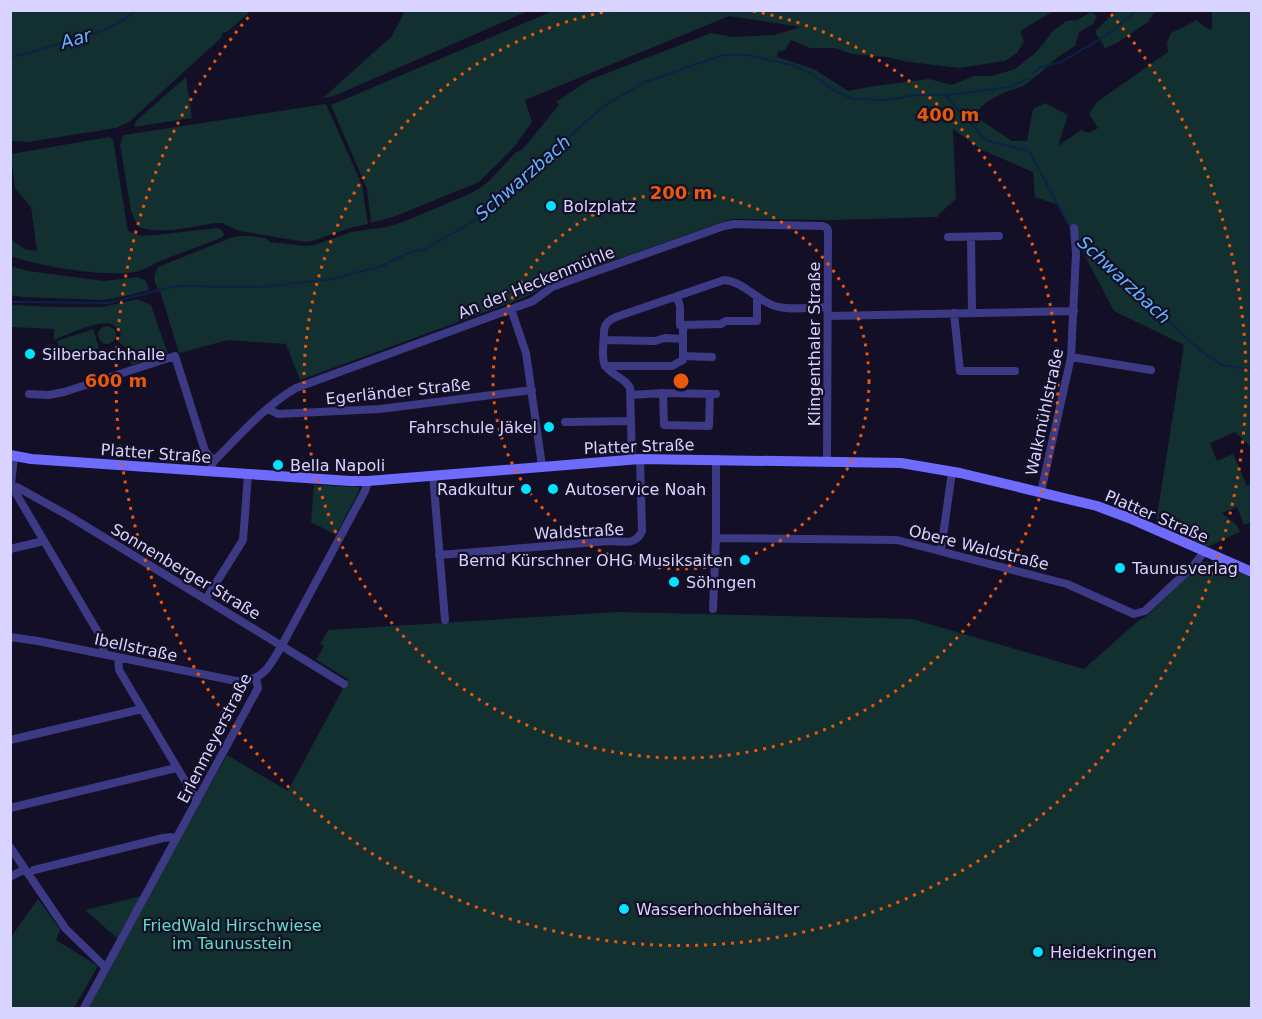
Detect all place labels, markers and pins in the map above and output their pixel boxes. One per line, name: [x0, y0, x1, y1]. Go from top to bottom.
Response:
place label: Bolzplatz: [563, 197, 636, 216]
marker: Bolzplatz: [544, 199, 558, 213]
place label: Silberbachhalle: [42, 345, 165, 364]
marker: Silberbachhalle: [23, 347, 37, 361]
centre of rings: [671, 371, 691, 391]
place label: Fahrschule Jäkel: [408, 418, 537, 437]
marker: Fahrschule Jäkel: [542, 420, 556, 434]
place label: Bella Napoli: [290, 456, 385, 475]
marker: Bella Napoli: [271, 458, 285, 472]
place label: Radkultur: [437, 480, 514, 499]
place label: Autoservice Noah: [565, 480, 706, 499]
marker: Radkultur: [519, 482, 533, 496]
marker: Autoservice Noah: [546, 482, 560, 496]
place label: Bernd Kürschner OHG Musiksaiten: [458, 551, 733, 570]
marker: Bernd Kürschner OHG Musiksaiten: [738, 553, 752, 567]
place label: Taunusverlag: [1131, 559, 1238, 578]
marker: Taunusverlag: [1113, 561, 1127, 575]
place label: Söhngen: [686, 573, 756, 592]
marker: Söhngen: [667, 575, 681, 589]
place label: Wasserhochbehälter: [636, 900, 800, 919]
marker: Wasserhochbehälter: [617, 902, 631, 916]
place label: Heidekringen: [1050, 943, 1157, 962]
marker: Heidekringen: [1031, 945, 1045, 959]

